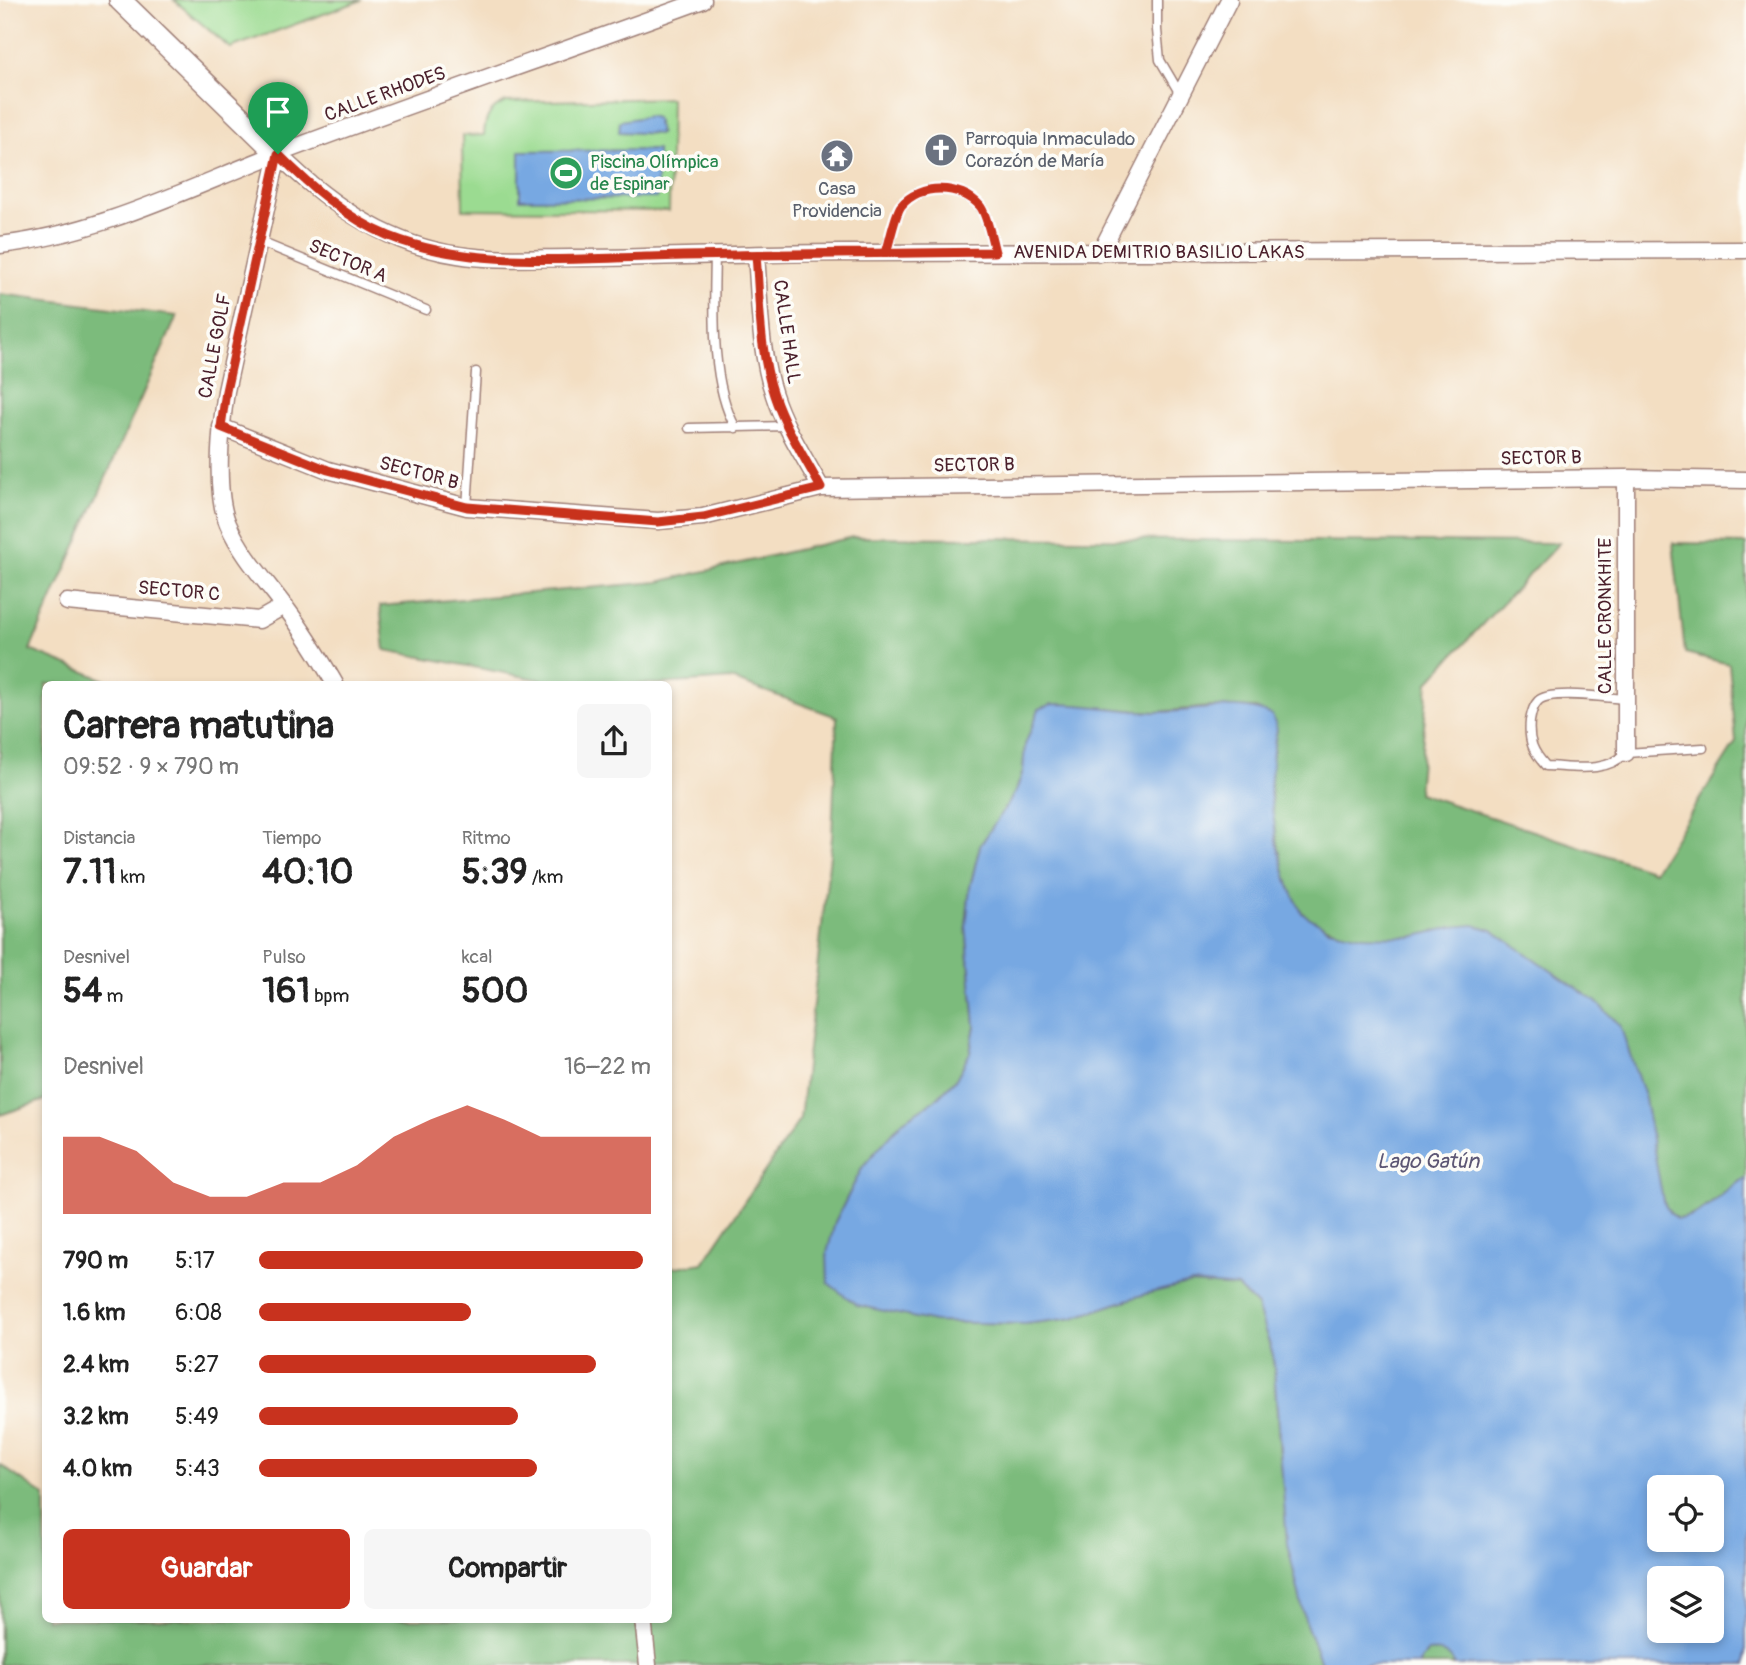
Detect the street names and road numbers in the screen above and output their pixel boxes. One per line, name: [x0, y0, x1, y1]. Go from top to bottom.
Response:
street label: CALLE RHODES: [321, 61, 449, 127]
street label: SECTOR A: [305, 234, 391, 288]
street label: AVENIDA DEMITRIO BASILIO LAKAS: [1013, 240, 1305, 264]
street label: CALLE HALL: [768, 278, 806, 386]
street label: CALLE GOLF: [193, 292, 237, 400]
street label: SECTOR B: [1500, 445, 1582, 471]
street label: SECTOR B: [377, 451, 461, 495]
street label: SECTOR B: [933, 452, 1015, 478]
street label: CALLE CRONKHITE: [1593, 538, 1617, 694]
street label: SECTOR C: [137, 575, 221, 607]

